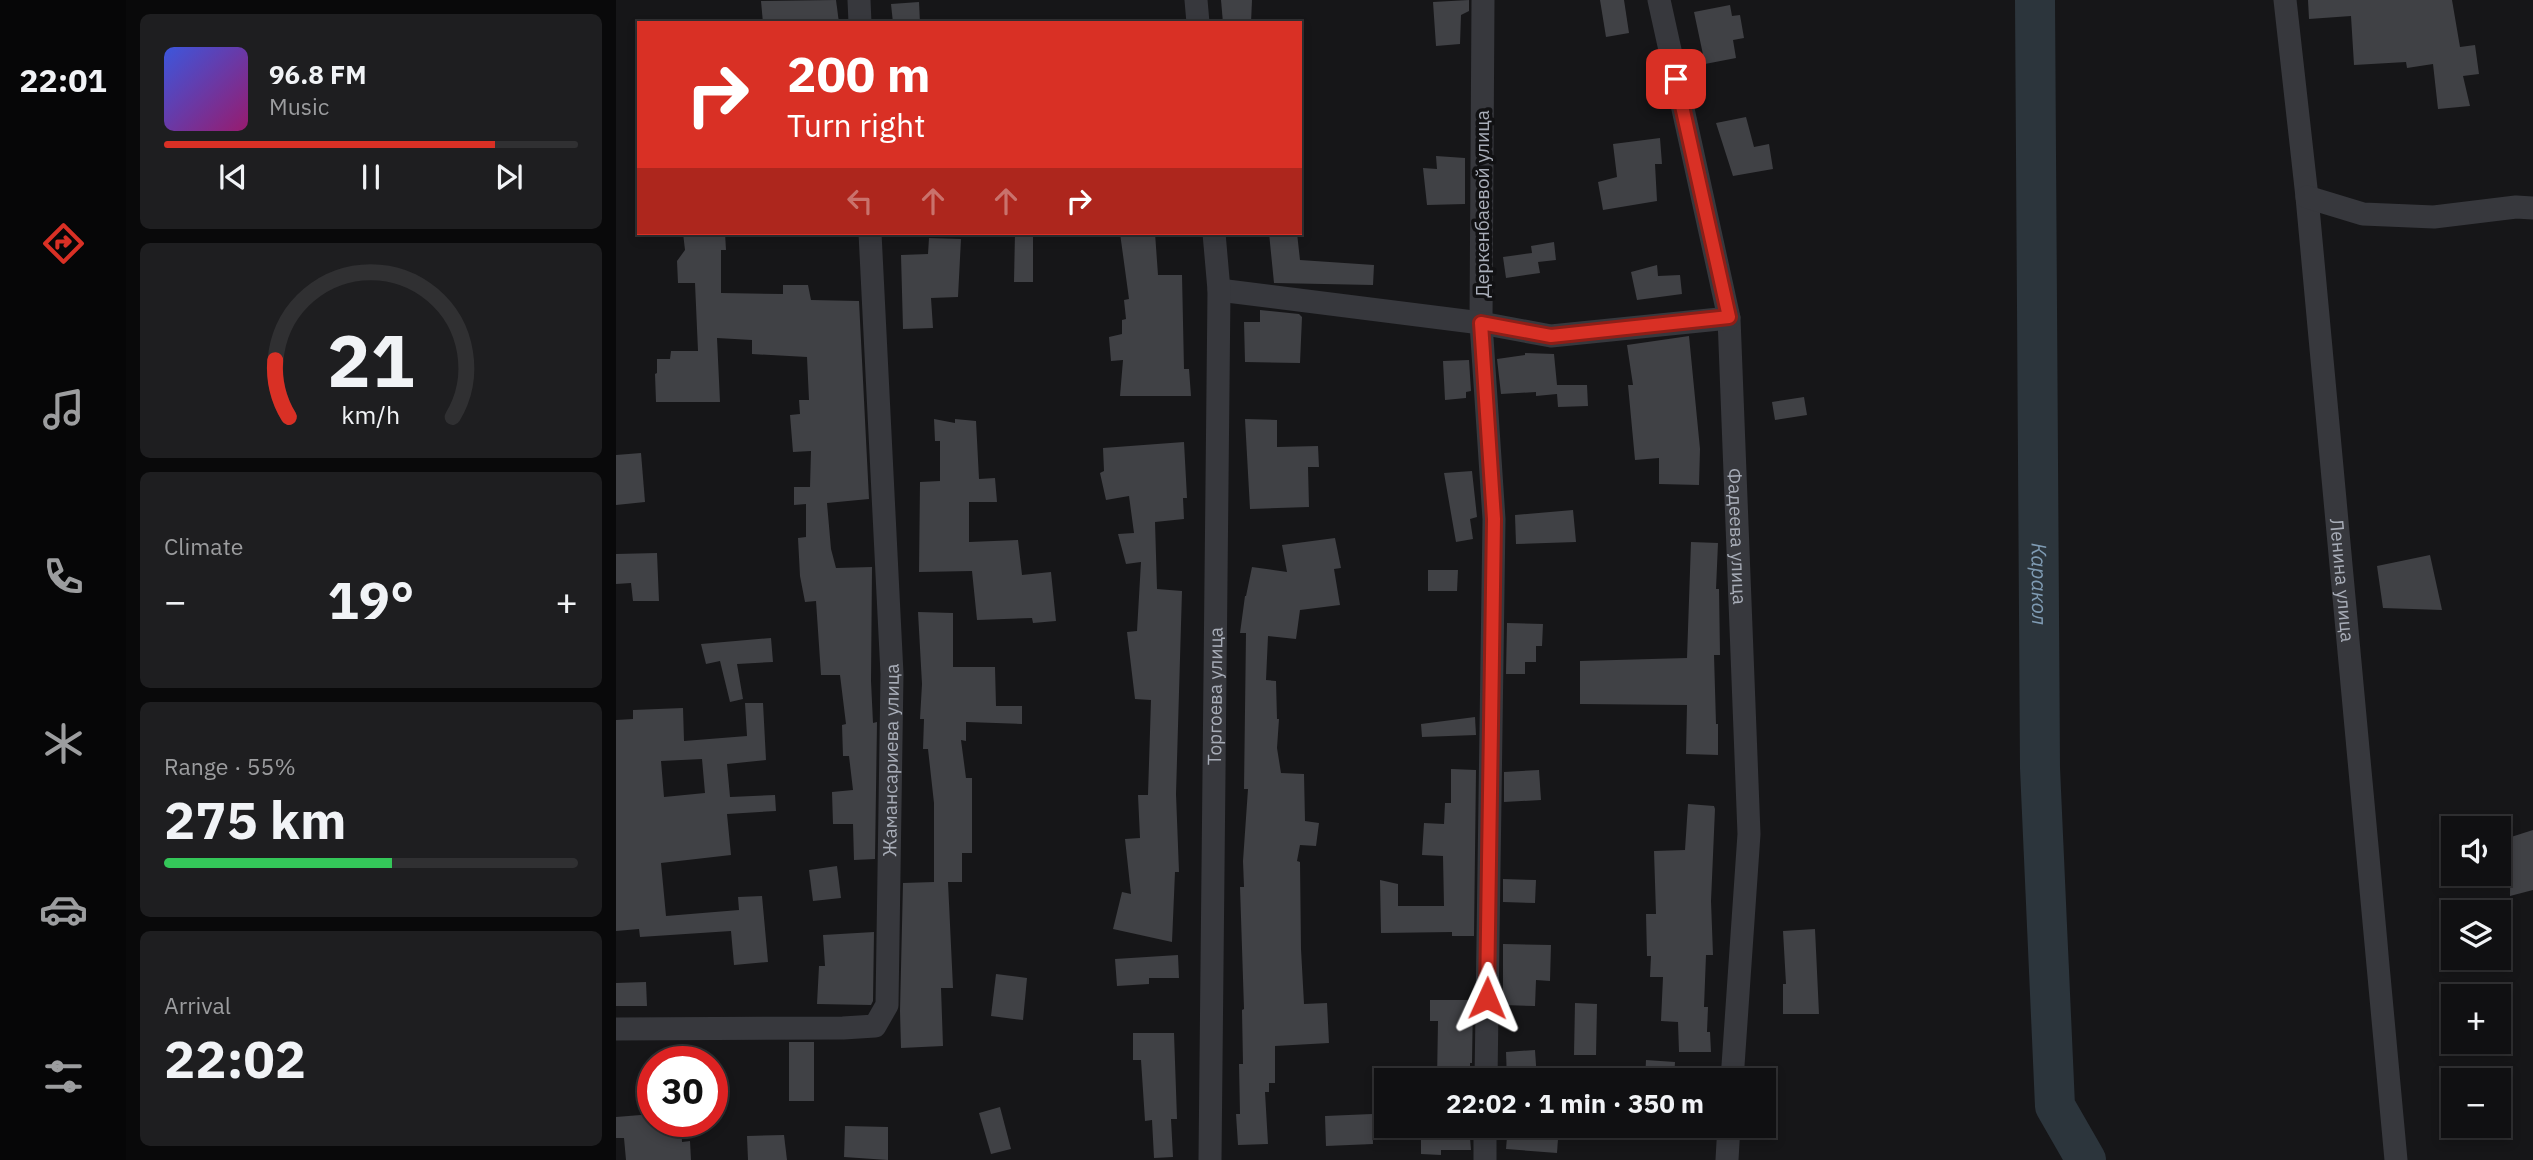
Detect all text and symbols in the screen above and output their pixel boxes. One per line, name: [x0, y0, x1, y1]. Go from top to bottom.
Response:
text: 200 m: [787, 42, 931, 105]
icon: right: [672, 49, 763, 140]
pin: [1646, 49, 1706, 109]
text: 96.8 FM: [269, 57, 367, 91]
text: 22:01: [19, 59, 107, 101]
icon: arrive: [1657, 60, 1695, 98]
text: Music: [269, 91, 329, 121]
text: Turn right: [787, 104, 925, 146]
street label: Деркенбаевой улица: [1470, 110, 1494, 298]
icon: previous: [214, 158, 252, 196]
icon: pause: [352, 158, 390, 196]
icon: next: [490, 158, 528, 196]
icon: left: [841, 182, 879, 220]
icon: ahead: [914, 182, 952, 220]
icon: ahead: [987, 182, 1025, 220]
icon: right: [1060, 182, 1098, 220]
icon: directions: [39, 219, 88, 268]
text: 21: [327, 312, 415, 407]
icon: music: [39, 385, 88, 434]
text: km/h: [342, 398, 400, 431]
street label: Фадеева улица: [1723, 467, 1752, 605]
street label: Ленина улица: [2325, 517, 2360, 643]
text: Climate: [164, 531, 243, 561]
water label: Каракол: [2026, 543, 2054, 625]
icon: phone: [39, 552, 88, 601]
text: 19°: [328, 566, 414, 633]
text: −: [164, 576, 187, 625]
text: +: [555, 576, 578, 625]
street label: Торгоева улица: [1202, 627, 1228, 765]
street label: Жамансариева улица: [877, 663, 904, 857]
icon: climate: [39, 719, 88, 768]
text: Range · 55%: [164, 751, 296, 781]
text: 275 km: [164, 786, 346, 853]
map controls: [2441, 816, 2511, 1138]
button: sound: [2441, 816, 2511, 886]
icon: car: [39, 885, 88, 934]
button: layers: [2441, 900, 2511, 970]
position arrow: [1450, 961, 1524, 1035]
button: +: [2441, 984, 2511, 1054]
text: Arrival: [164, 990, 231, 1020]
text: 22:02: [164, 1025, 306, 1092]
speed limit sign: 30: [637, 1046, 728, 1137]
icon: filters: [39, 1052, 88, 1101]
button: −: [2441, 1068, 2511, 1138]
text: 22:02 · 1 min · 350 m: [1446, 1086, 1704, 1120]

